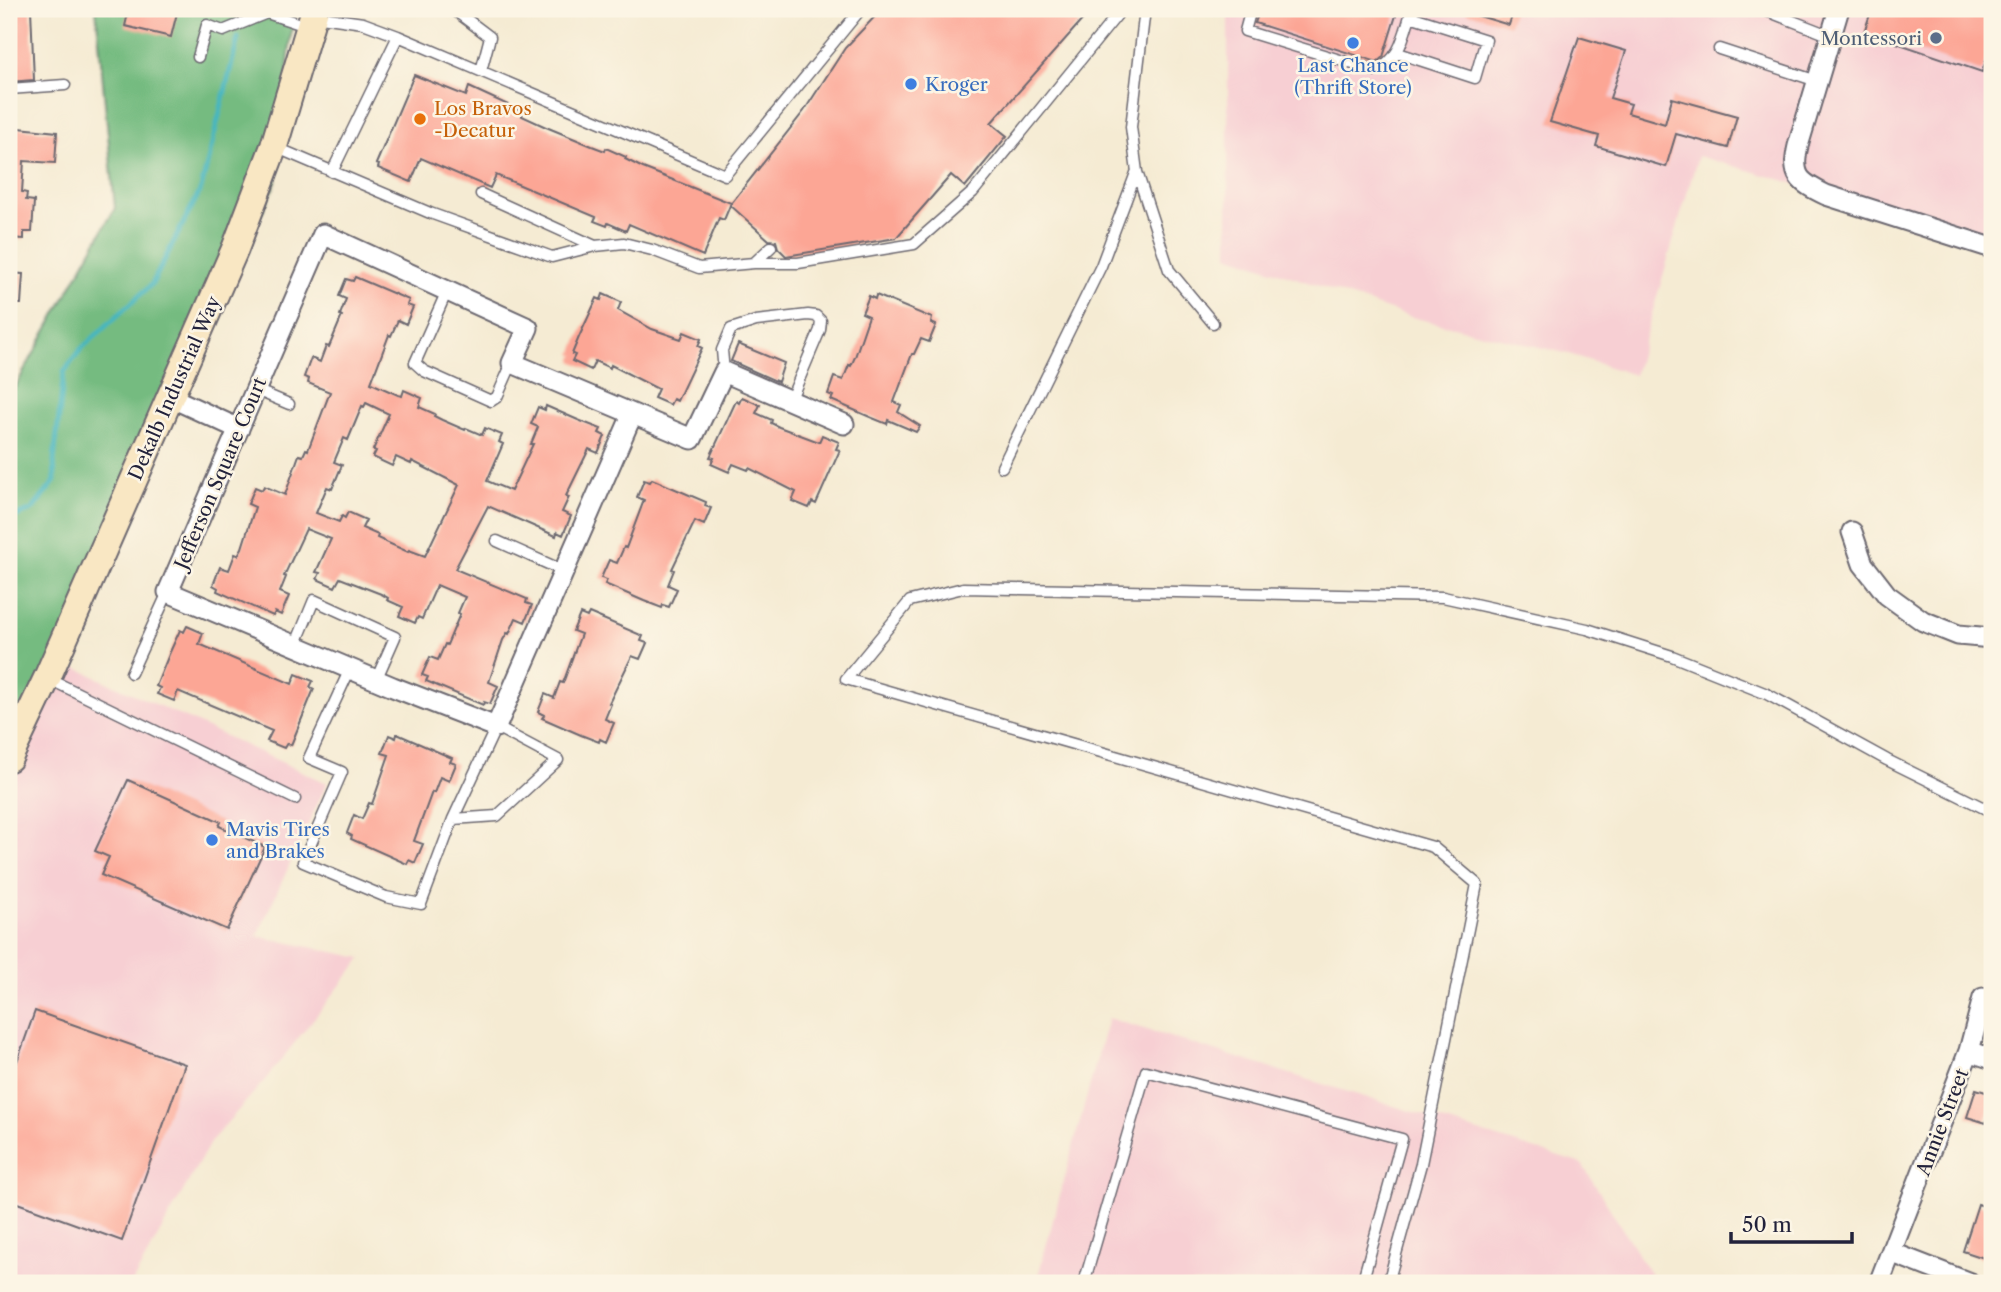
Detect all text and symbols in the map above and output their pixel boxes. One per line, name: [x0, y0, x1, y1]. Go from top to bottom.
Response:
place label: Montessori: [1820, 27, 1922, 50]
marker: Montessori: [1928, 30, 1944, 46]
marker: Last Chance (Thrift Store): [1345, 35, 1361, 51]
place label: Last Chance (Thrift Store): [1294, 54, 1412, 99]
place label: Kroger: [925, 73, 988, 96]
marker: Kroger: [903, 76, 919, 92]
place label: Los Bravos -Decatur: [434, 97, 532, 142]
marker: Los Bravos -Decatur: [412, 111, 428, 127]
street label: Dekalb Industrial Way: [123, 292, 226, 484]
street label: Jefferson Square Court: [168, 374, 271, 575]
place label: Mavis Tires and Brakes: [226, 818, 330, 863]
marker: Mavis Tires and Brakes: [204, 832, 220, 848]
street label: Annie Street: [1911, 1065, 1974, 1180]
scale bar: [1731, 1201, 1852, 1245]
text: 50 m: [1742, 1212, 1792, 1237]

